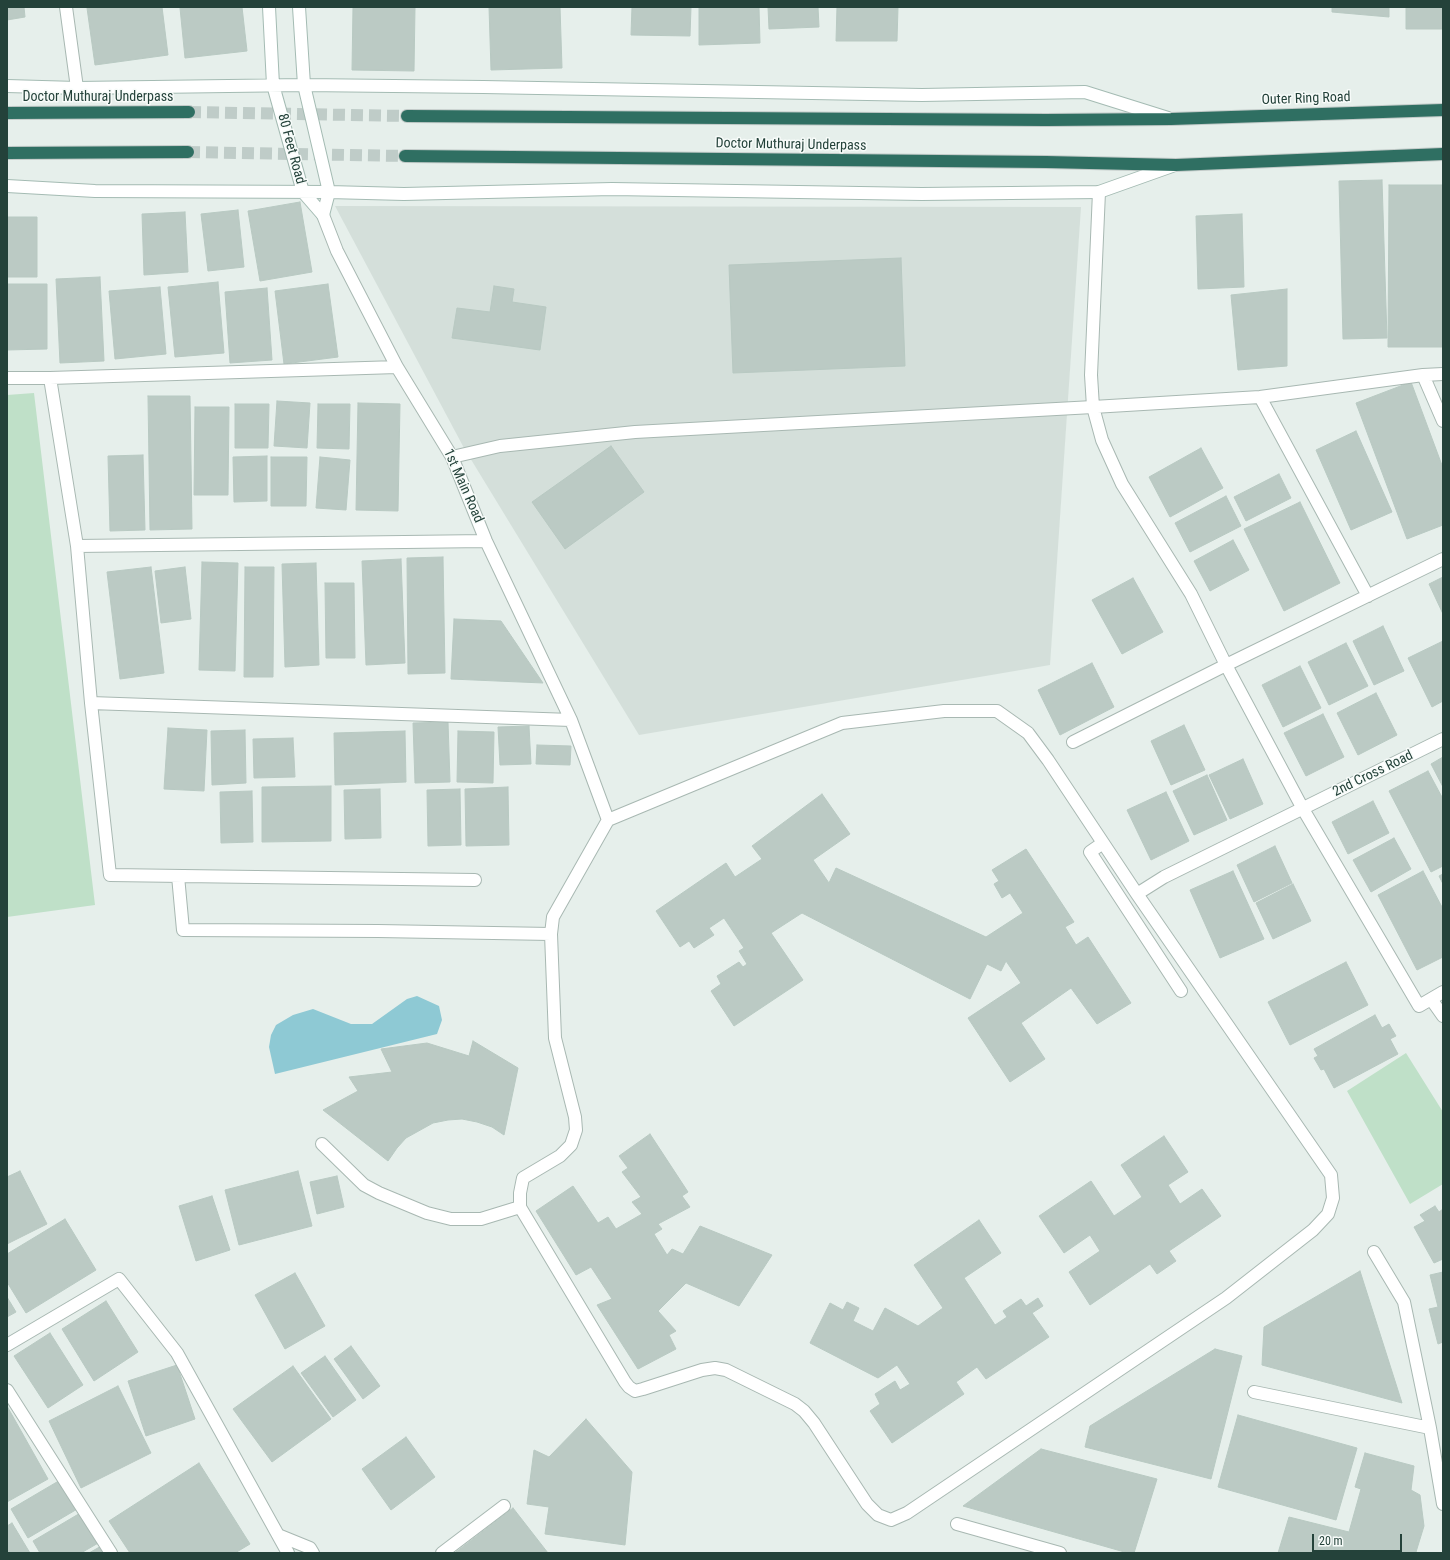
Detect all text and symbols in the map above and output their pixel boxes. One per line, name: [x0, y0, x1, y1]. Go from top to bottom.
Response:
street label: Doctor Muthuraj Underpass: [23, 89, 173, 105]
street label: Outer Ring Road: [1261, 89, 1351, 109]
street label: 80 Feet Road: [274, 112, 308, 186]
street label: Doctor Muthuraj Underpass: [715, 135, 867, 155]
street label: 1st Main Road: [439, 446, 487, 526]
street label: 2nd Cross Road: [1330, 747, 1416, 801]
scale bar: [1314, 1526, 1404, 1552]
text: 20 m: [1319, 1534, 1343, 1548]

